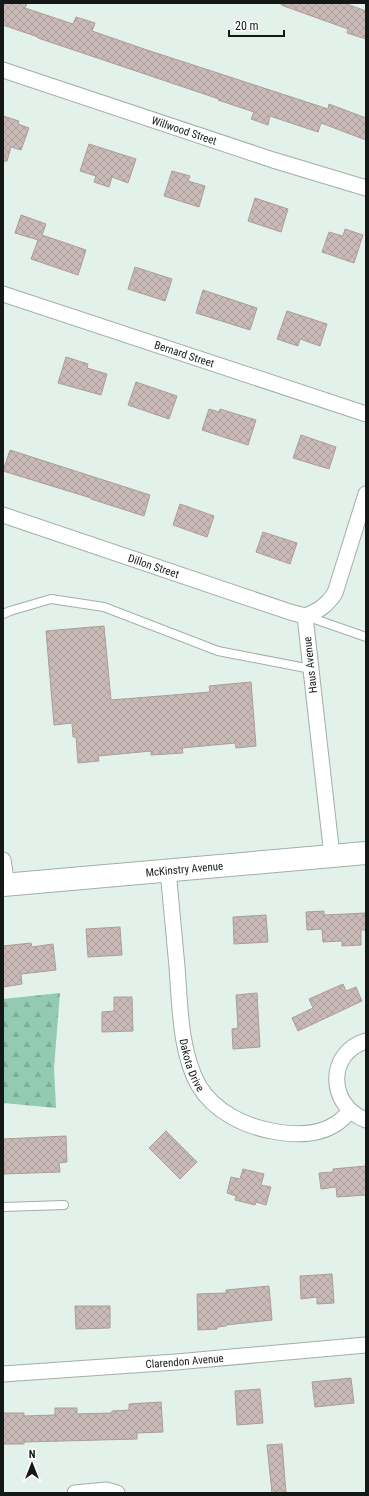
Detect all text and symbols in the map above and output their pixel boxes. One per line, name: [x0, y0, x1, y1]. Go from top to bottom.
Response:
scale bar: [229, 12, 284, 38]
text: 20 m: [235, 19, 259, 33]
street label: Willwood Street: [150, 114, 218, 148]
street label: Bernard Street: [153, 338, 216, 370]
street label: Dillon Street: [126, 552, 181, 581]
street label: Haus Avenue: [301, 636, 320, 694]
street label: McKinstry Avenue: [145, 860, 224, 879]
street label: Dakota Drive: [177, 1038, 207, 1094]
street label: Clarendon Avenue: [145, 1352, 224, 1371]
north arrow: [12, 1444, 52, 1484]
text: N: [29, 1448, 36, 1461]

